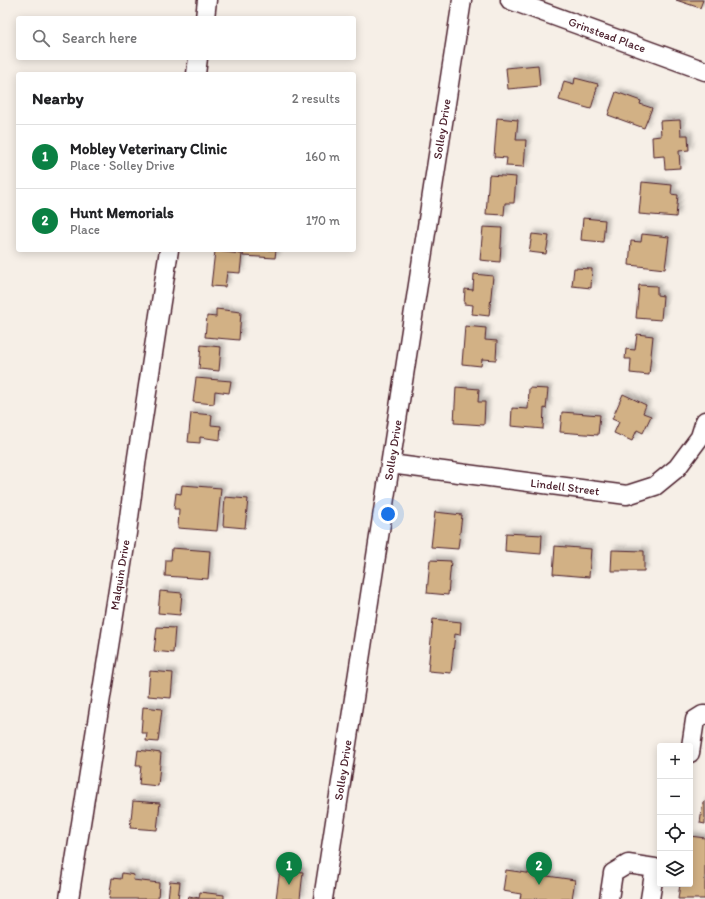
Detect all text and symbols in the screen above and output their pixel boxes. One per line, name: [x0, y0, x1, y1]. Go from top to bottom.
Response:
street label: Grinstead Place: [566, 15, 648, 56]
search box: [16, 16, 356, 60]
icon: search: [30, 27, 52, 49]
text: Search here: [62, 29, 137, 47]
text: Nearby: [32, 88, 84, 108]
text: 2 results: [292, 91, 340, 106]
street label: Solley Drive: [430, 98, 454, 160]
text: Mobley Veterinary Clinic: [70, 140, 227, 158]
text: 1: [42, 149, 48, 164]
text: 160 m: [305, 149, 340, 164]
text: Place · Solley Drive: [70, 158, 175, 173]
text: Hunt Memorials: [70, 204, 174, 222]
text: 2: [42, 213, 48, 228]
text: 170 m: [306, 213, 340, 228]
text: Place: [70, 222, 100, 237]
street label: Solley Drive: [381, 419, 405, 481]
street label: Lindell Street: [530, 476, 601, 498]
your location: [378, 504, 398, 524]
street label: Malquin Drive: [108, 538, 133, 611]
street label: Solley Drive: [331, 739, 355, 801]
map controls: [657, 743, 693, 887]
button: +: [657, 743, 693, 779]
button: −: [657, 779, 693, 815]
button: locate: [657, 815, 693, 851]
button: layers: [657, 851, 693, 887]
pin: 1: [276, 852, 302, 885]
pin: 2: [526, 852, 552, 885]

